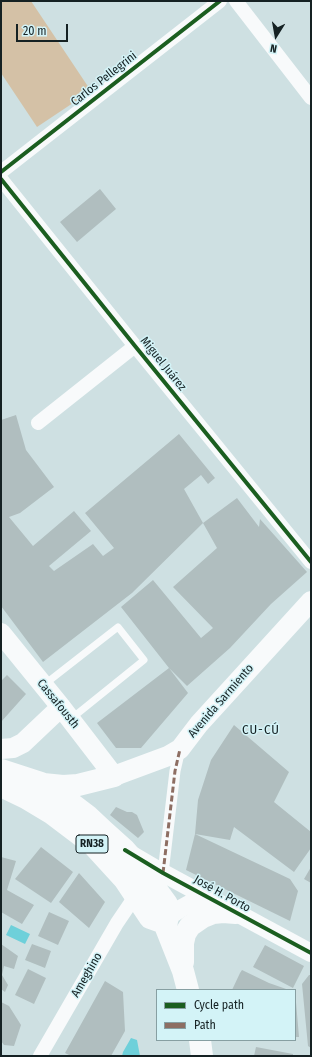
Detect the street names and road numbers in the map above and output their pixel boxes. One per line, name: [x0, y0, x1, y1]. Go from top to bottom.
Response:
street label: Carlos Pellegrini: [68, 49, 140, 109]
street label: Miguel Juárez: [137, 334, 189, 394]
street label: Avenida Sarmiento: [185, 661, 257, 741]
street label: Cassafousth: [34, 676, 82, 732]
road number: RN38: [76, 835, 108, 853]
street label: José H. Porto: [191, 873, 253, 915]
street label: Ameghino: [68, 950, 106, 1000]

